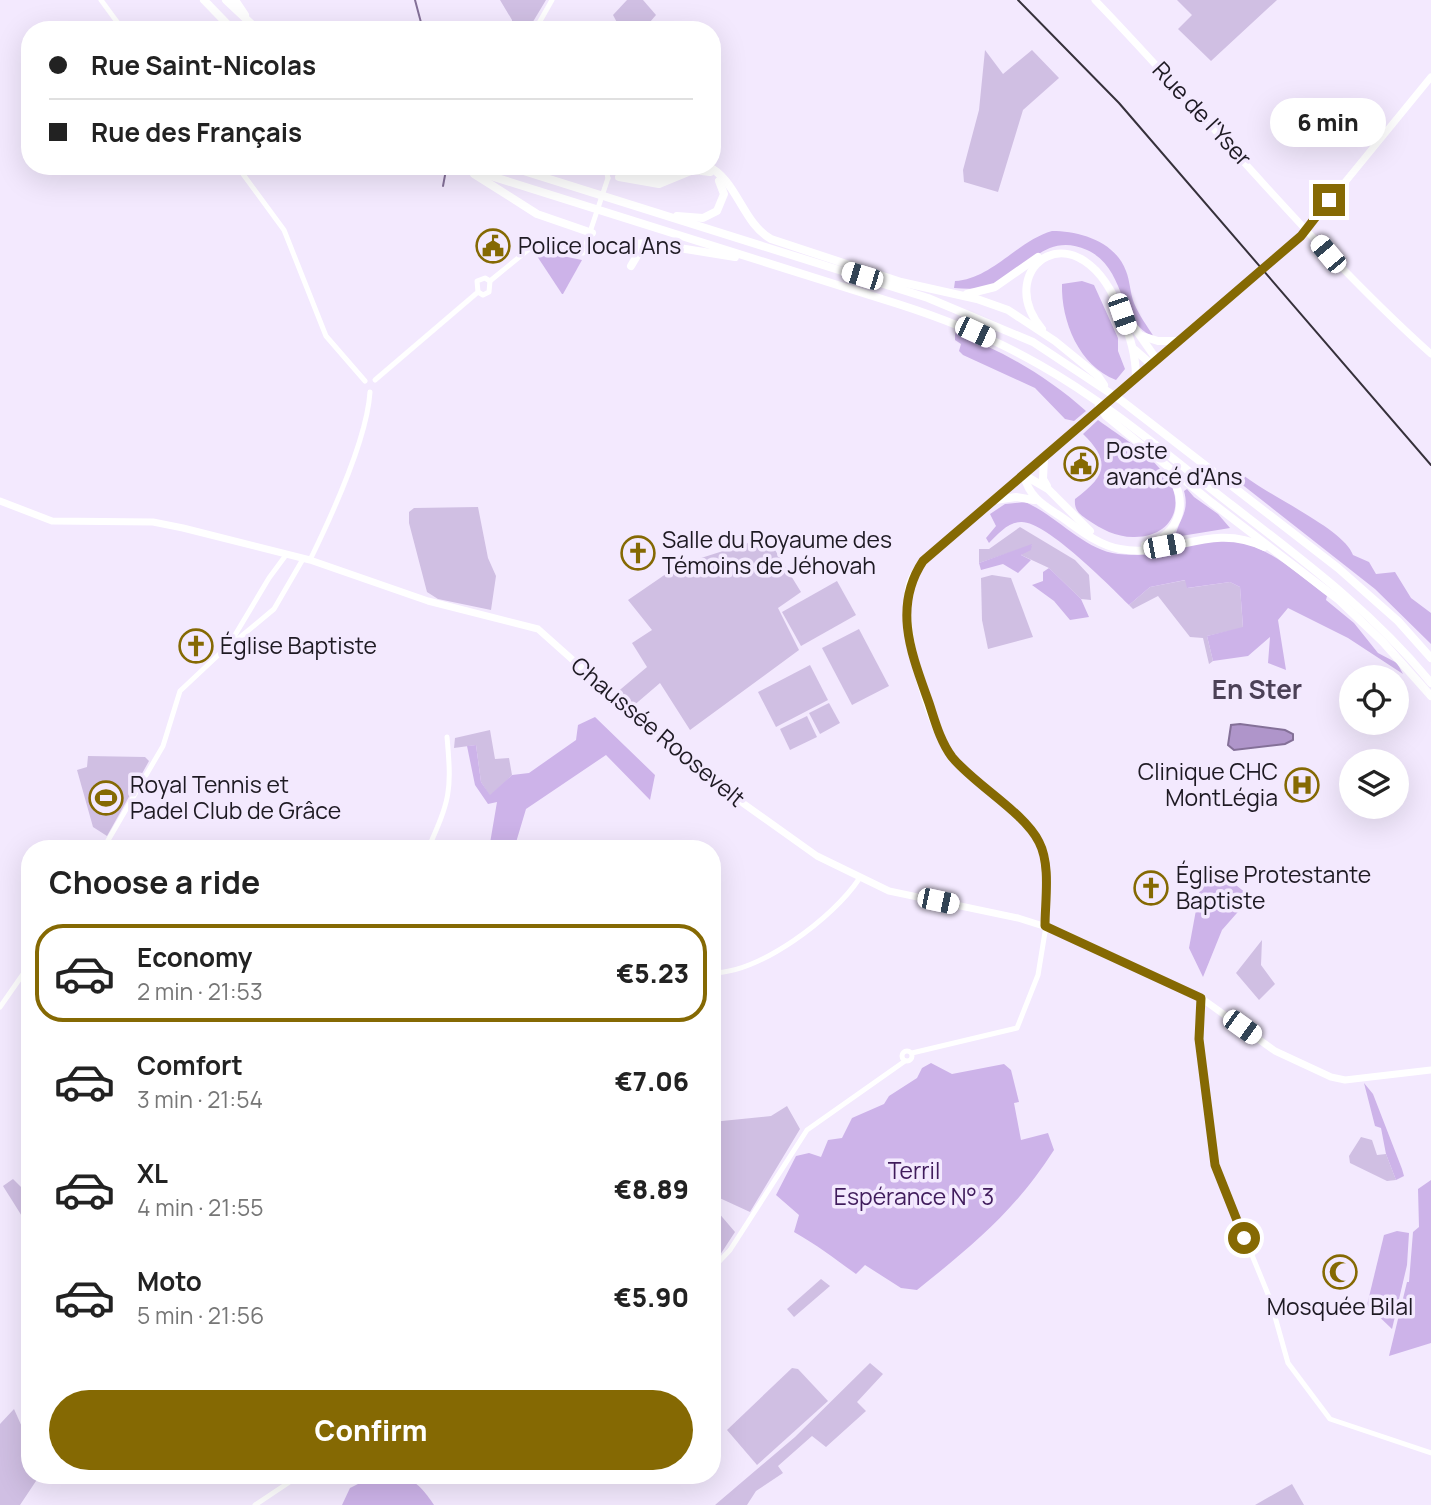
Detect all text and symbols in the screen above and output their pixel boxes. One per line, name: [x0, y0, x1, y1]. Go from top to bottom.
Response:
text: Rue Saint-Nicolas: [91, 47, 316, 83]
street label: Rue de l'Yser: [1146, 54, 1260, 173]
callout: 6 min: [1271, 99, 1387, 148]
text: 6 min: [1297, 106, 1359, 138]
text: Rue des Français: [91, 114, 302, 150]
route end: [1313, 184, 1345, 216]
public building icon: Police local Ans: [474, 227, 512, 265]
place label: Police local Ans: [518, 229, 681, 261]
car: [1307, 231, 1350, 277]
car: [839, 260, 886, 292]
car: [1106, 291, 1139, 337]
car: [952, 314, 999, 350]
place label: Poste avancé d'Ans: [1106, 434, 1243, 492]
public building icon: Poste avancé d'Ans: [1062, 445, 1100, 483]
place label: Salle du Royaume des Témoins de Jéhovah: [662, 523, 892, 581]
car: [1142, 532, 1187, 560]
church icon: Salle du Royaume des Témoins de Jéhovah: [619, 534, 657, 572]
church icon: Église Baptiste: [177, 627, 215, 665]
place label: Église Baptiste: [220, 629, 377, 661]
street label: Chaussée Roosevelt: [565, 649, 752, 814]
map controls: [1339, 665, 1409, 819]
button: locate: [1339, 665, 1409, 735]
district label: En Ster: [1212, 671, 1302, 707]
button: layers: [1339, 749, 1409, 819]
place label: Clinique CHC MontLégia: [1138, 755, 1278, 813]
hospital icon: Clinique CHC MontLégia: [1283, 766, 1321, 804]
place label: Royal Tennis et Padel Club de Grâce: [130, 768, 341, 826]
sports icon: Royal Tennis et Padel Club de Grâce: [87, 779, 125, 817]
place label: Église Protestante Baptiste: [1176, 858, 1371, 916]
text: Choose a ride: [49, 860, 260, 904]
church icon: Église Protestante Baptiste: [1132, 869, 1170, 907]
car: [916, 886, 961, 916]
text: Economy: [137, 939, 252, 975]
icon: car: [53, 942, 116, 1005]
text: €5.23: [616, 955, 689, 991]
text: 2 min · 21:53: [137, 975, 263, 1007]
car: [1219, 1006, 1266, 1048]
text: Comfort: [137, 1047, 243, 1083]
icon: car: [53, 1050, 116, 1113]
text: €7.06: [615, 1063, 689, 1099]
text: 3 min · 21:54: [137, 1083, 263, 1115]
park label: Terril Espérance N° 3: [834, 1154, 994, 1212]
text: XL: [137, 1155, 168, 1191]
icon: car: [53, 1158, 116, 1221]
text: €8.89: [614, 1171, 689, 1207]
text: 4 min · 21:55: [137, 1191, 264, 1223]
route start: [1228, 1222, 1260, 1254]
mosque icon: Mosquée Bilal: [1321, 1253, 1359, 1291]
text: Moto: [137, 1263, 202, 1299]
icon: car: [53, 1266, 116, 1329]
text: €5.90: [614, 1279, 689, 1315]
place label: Mosquée Bilal: [1267, 1290, 1413, 1322]
text: 5 min · 21:56: [137, 1299, 264, 1331]
button: Confirm: [49, 1390, 693, 1470]

